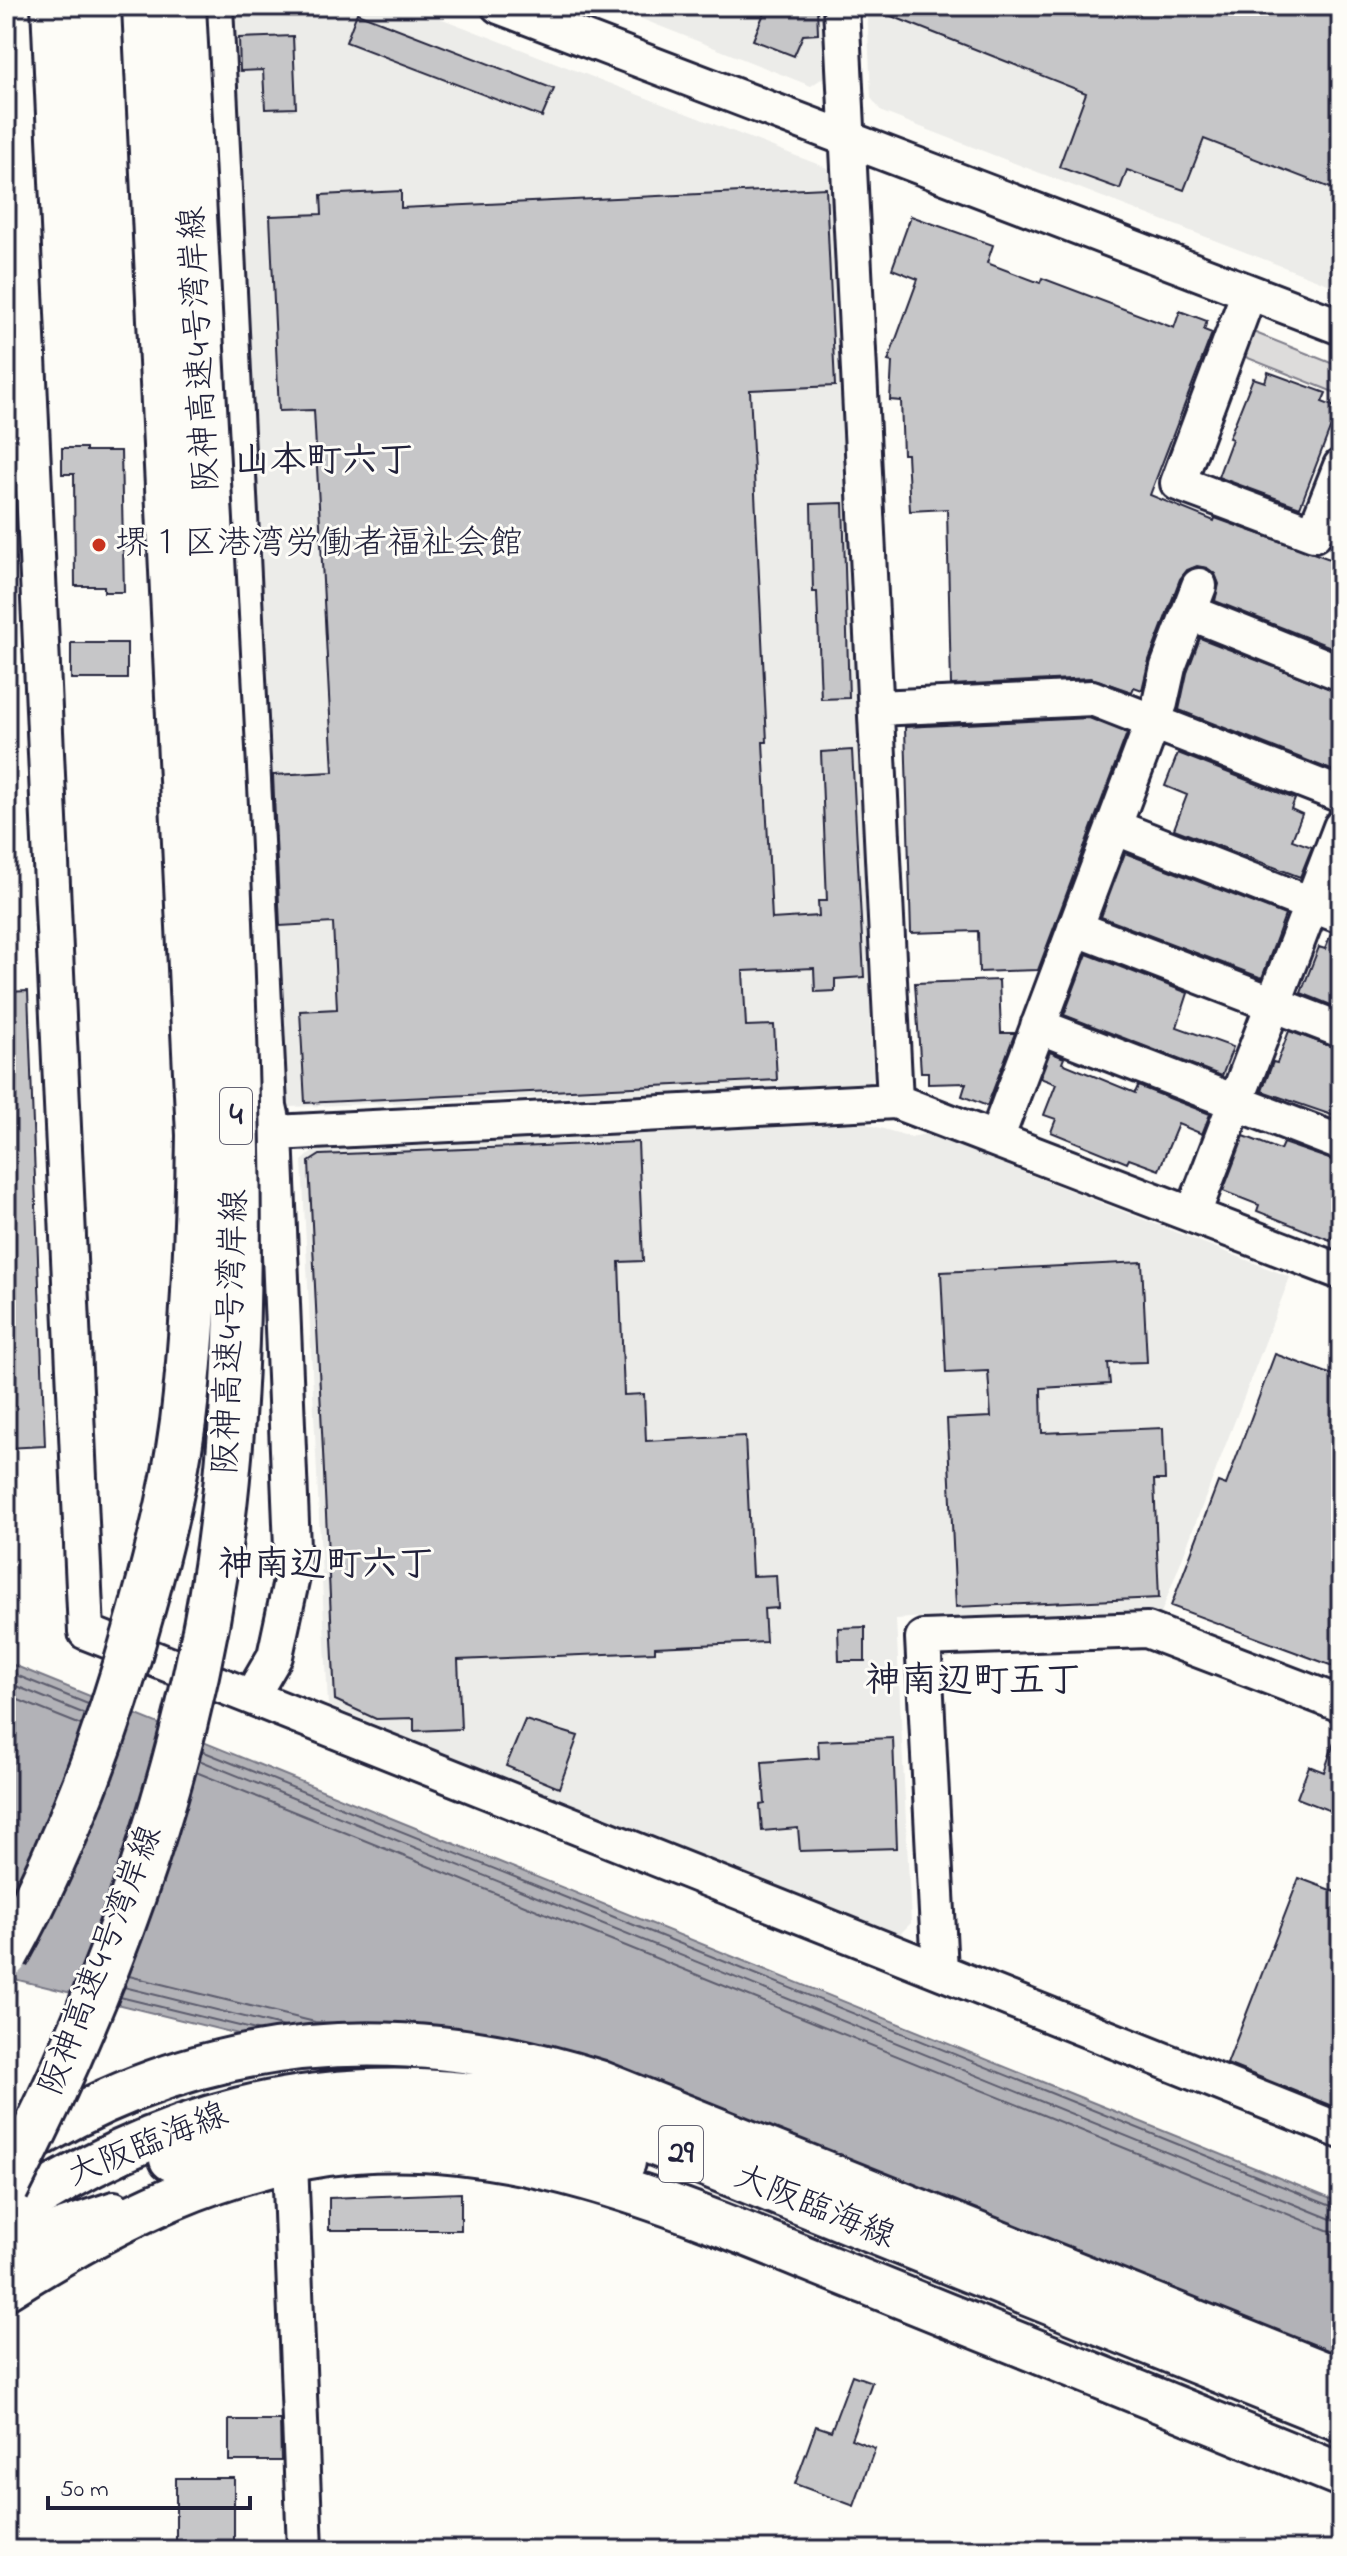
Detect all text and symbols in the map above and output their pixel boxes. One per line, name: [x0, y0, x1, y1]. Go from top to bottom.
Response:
street label: 阪神高速4号湾岸線: [169, 205, 233, 493]
district label: 山本町六丁: [234, 436, 414, 489]
place label: 堺１区港湾労働者福祉会館: [115, 520, 523, 570]
marker: 堺１区港湾労働者福祉会館: [90, 536, 108, 554]
road number: 4: [220, 1088, 252, 1144]
street label: 阪神高速4号湾岸線: [202, 1188, 262, 1476]
district label: 神南辺町六丁: [218, 1540, 434, 1593]
district label: 神南辺町五丁: [865, 1656, 1081, 1709]
street label: 阪神高速4号湾岸線: [27, 1819, 177, 2103]
street label: 大阪臨海線: [60, 2091, 236, 2201]
road number: 29: [659, 2126, 703, 2182]
street label: 大阪臨海線: [726, 2153, 902, 2263]
scale bar: [48, 2460, 250, 2510]
text: 50 m: [60, 2473, 109, 2508]

